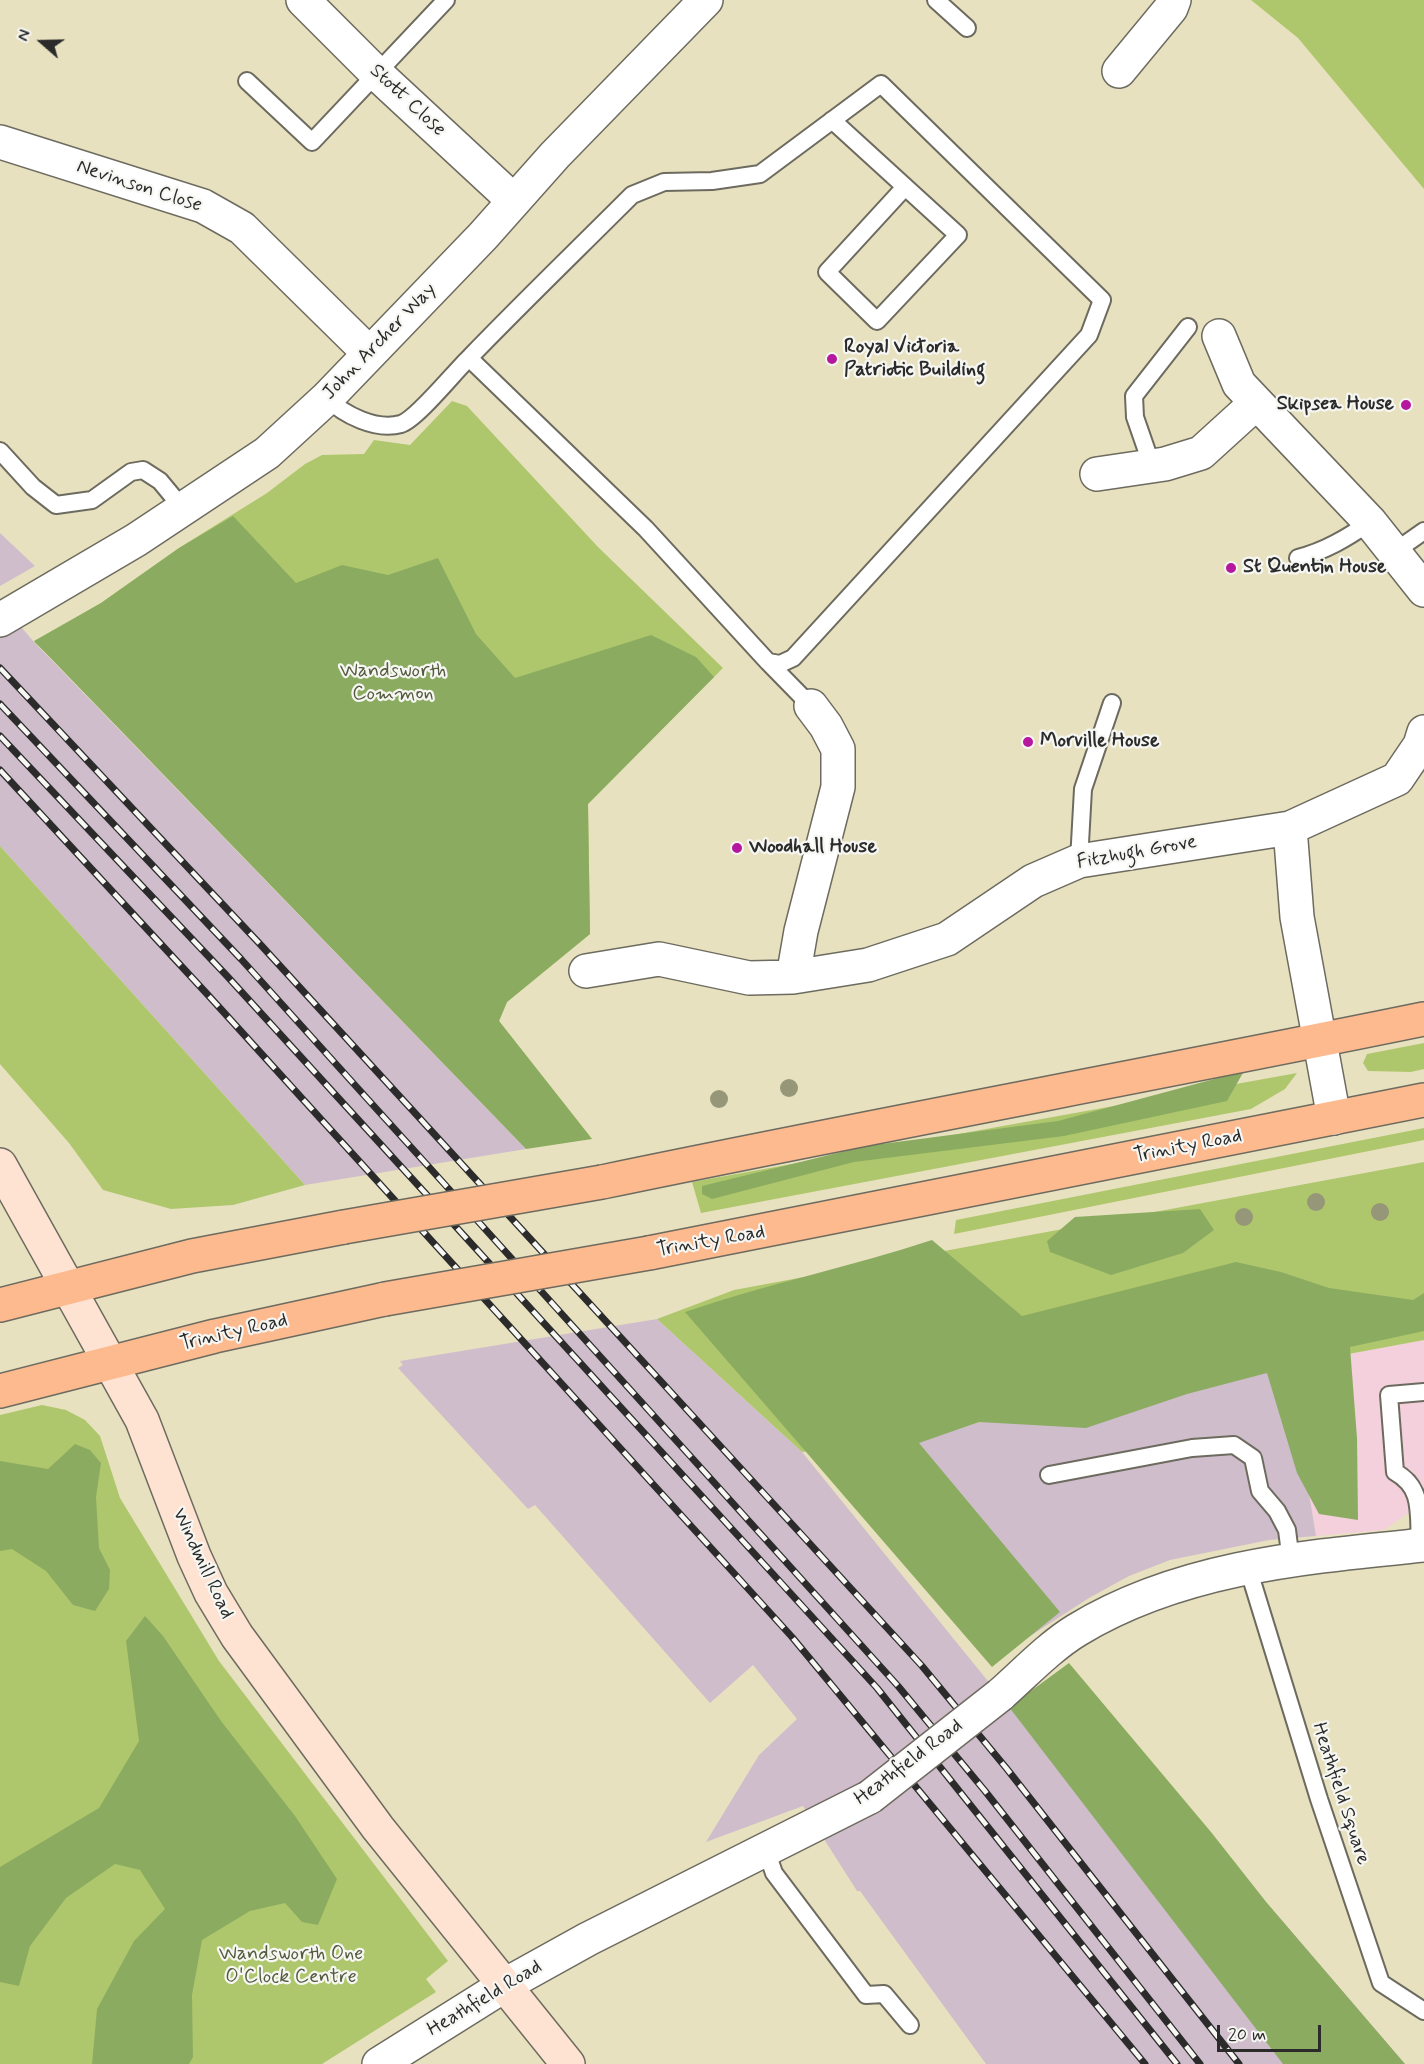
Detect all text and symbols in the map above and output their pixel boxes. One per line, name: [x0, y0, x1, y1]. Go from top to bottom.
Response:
north arrow: [12, 12, 72, 72]
text: N: [13, 27, 36, 44]
street label: Stott Close: [364, 60, 450, 142]
street label: Nevinson Close: [73, 155, 205, 219]
street label: John Archer Way: [318, 278, 442, 406]
place label: Royal Victoria Patriotic Building: [844, 336, 985, 383]
marker: Royal Victoria Patriotic Building: [825, 352, 839, 366]
place label: Skipsea House: [1277, 393, 1394, 417]
marker: Skipsea House: [1399, 398, 1413, 412]
place label: St Quentin House: [1243, 556, 1387, 580]
marker: St Quentin House: [1224, 561, 1238, 575]
park label: Wandsworth Common: [340, 660, 446, 707]
place label: Morville House: [1040, 730, 1159, 754]
marker: Morville House: [1021, 735, 1035, 749]
street label: Fitzhugh Grove: [1075, 831, 1199, 875]
place label: Woodhall House: [749, 836, 877, 860]
marker: Woodhall House: [730, 841, 744, 855]
street label: Trinity Road: [1132, 1125, 1244, 1169]
street label: Trinity Road: [655, 1221, 767, 1263]
street label: Trinity Road: [178, 1309, 290, 1357]
street label: Windmill Road: [166, 1505, 238, 1623]
street label: Heathfield Road: [850, 1715, 968, 1811]
street label: Heathfield Square: [1306, 1720, 1374, 1868]
park label: Wandsworth One O'Clock Centre: [219, 1943, 363, 1990]
street label: Heathfield Road: [423, 1955, 547, 2043]
scale bar: [1220, 2013, 1324, 2051]
text: 20 m: [1228, 2023, 1266, 2047]

